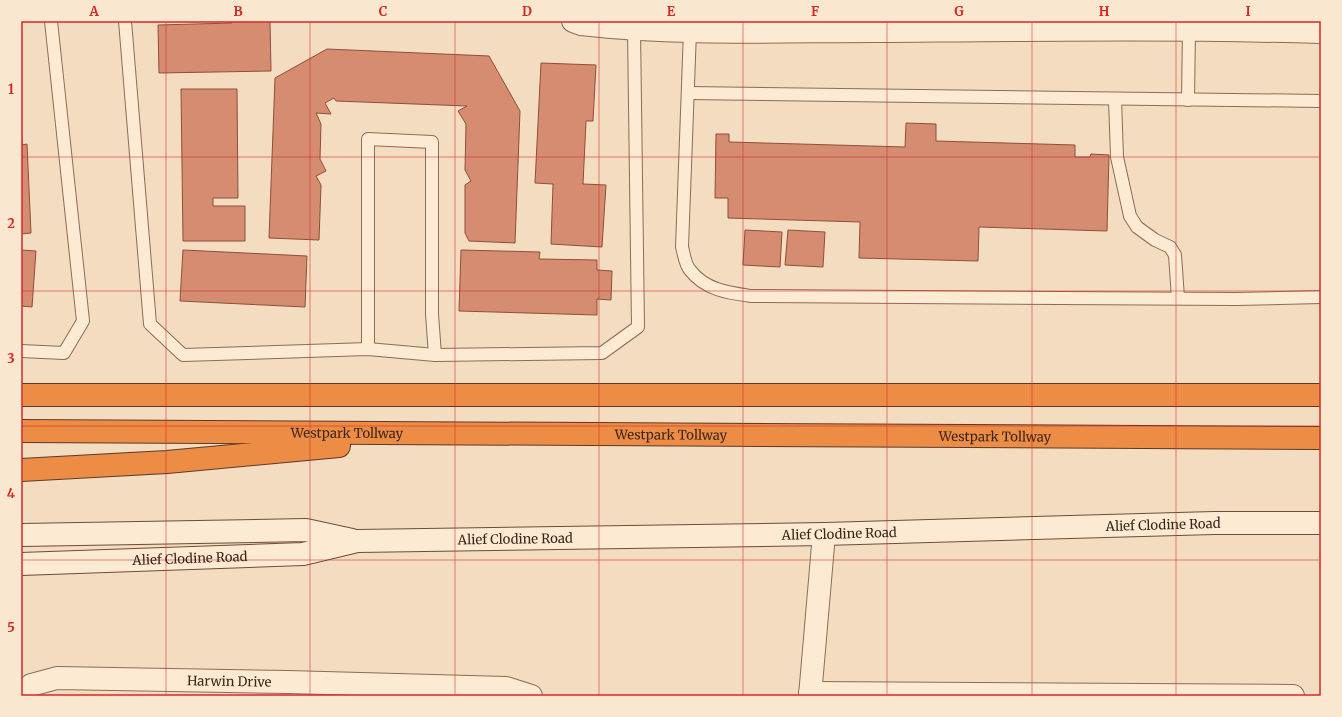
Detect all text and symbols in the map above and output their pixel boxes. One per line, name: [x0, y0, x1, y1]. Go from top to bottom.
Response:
text: A: [88, 3, 99, 20]
text: B: [233, 3, 243, 20]
text: C: [379, 3, 388, 20]
text: D: [522, 3, 532, 20]
text: E: [667, 3, 676, 20]
text: F: [811, 3, 819, 20]
text: G: [954, 3, 964, 20]
text: H: [1099, 3, 1110, 20]
text: I: [1245, 3, 1251, 20]
text: 1: [8, 81, 14, 98]
text: 2: [7, 215, 15, 232]
text: 3: [7, 350, 15, 367]
street label: Westpark Tollway: [290, 424, 404, 442]
street label: Westpark Tollway: [614, 426, 728, 444]
street label: Westpark Tollway: [938, 428, 1052, 446]
text: 4: [7, 485, 16, 502]
street label: Alief Clodine Road: [1104, 515, 1221, 535]
street label: Alief Clodine Road: [781, 524, 897, 544]
street label: Alief Clodine Road: [457, 530, 573, 549]
street label: Alief Clodine Road: [131, 548, 248, 569]
text: 5: [7, 619, 15, 636]
street label: Harwin Drive: [187, 672, 272, 691]

